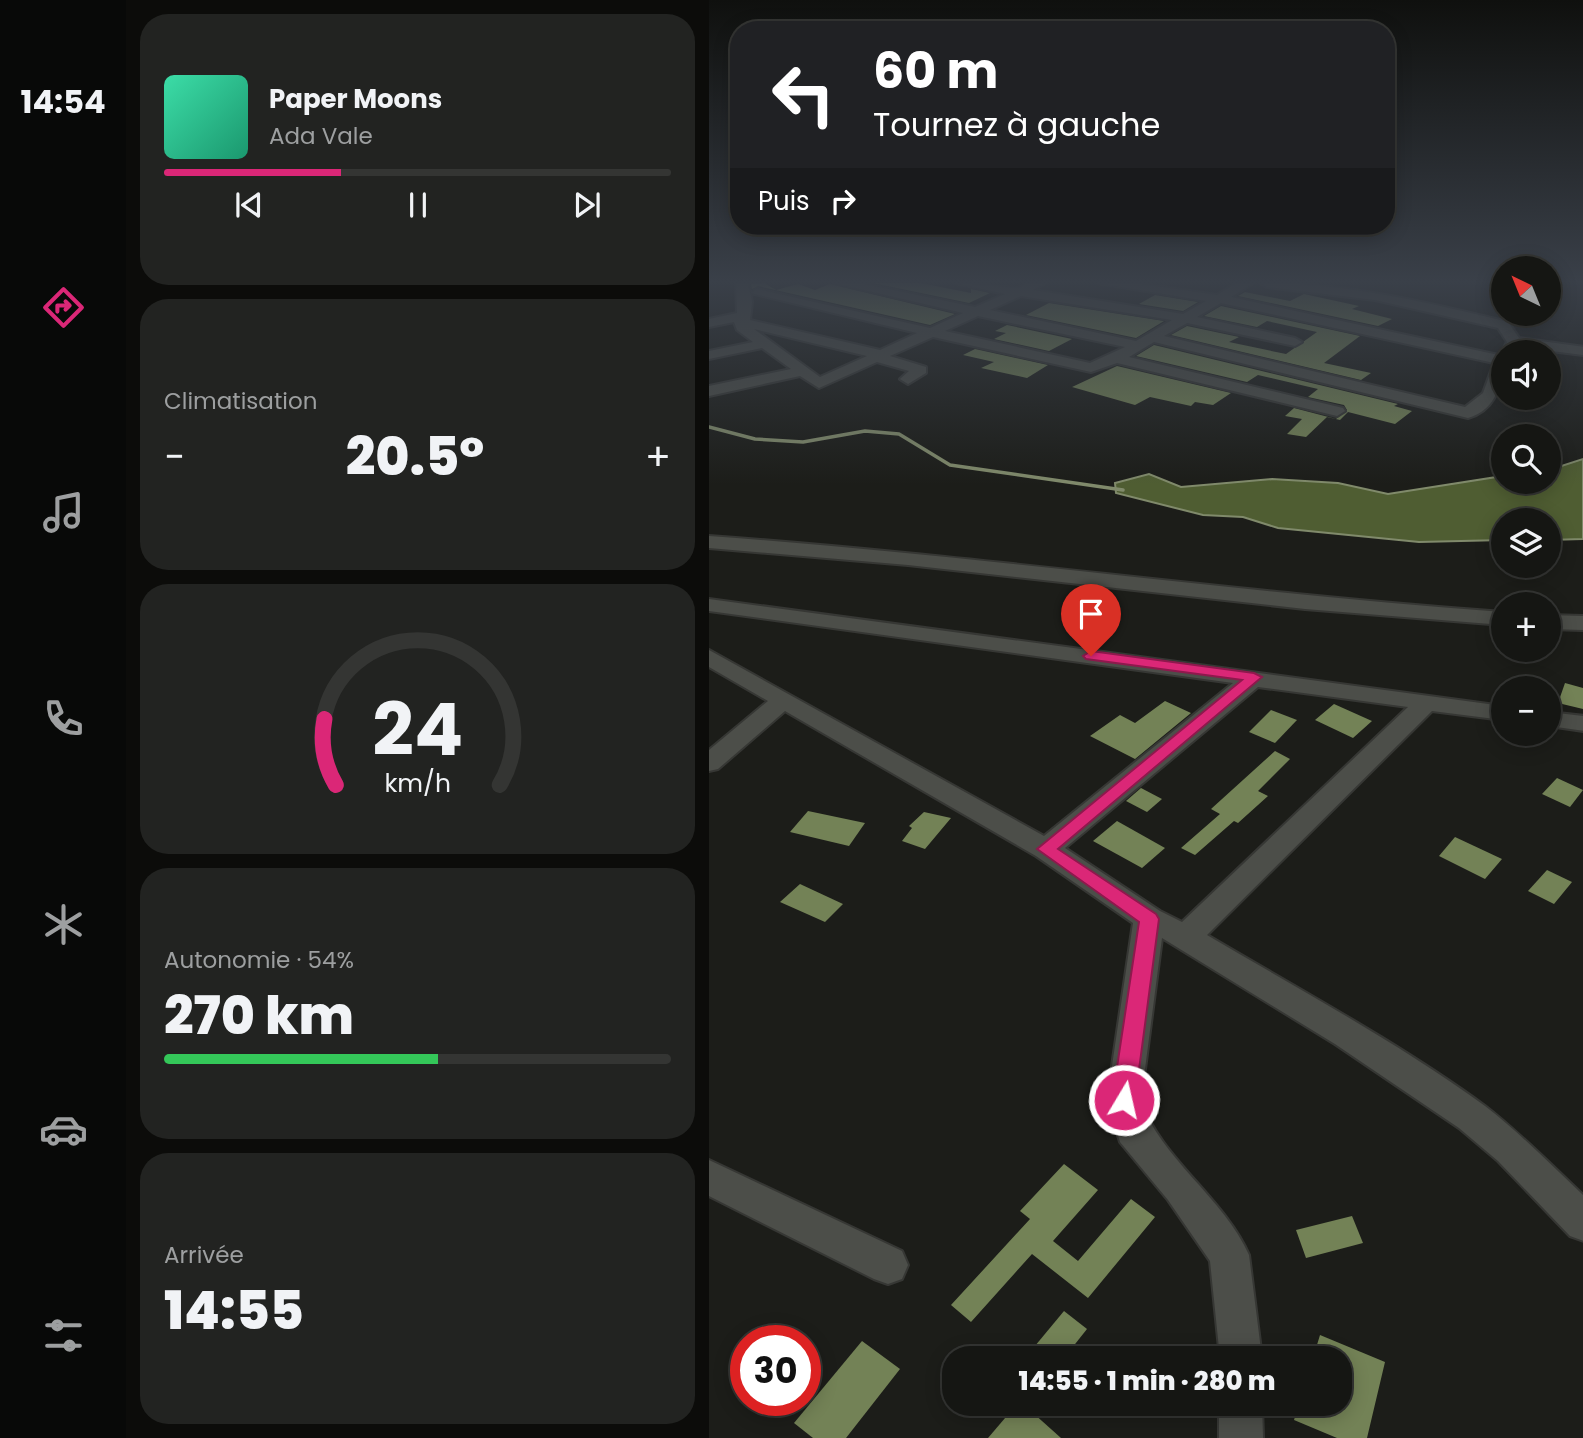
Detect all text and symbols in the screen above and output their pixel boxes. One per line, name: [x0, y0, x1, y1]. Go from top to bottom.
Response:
text: 60 m: [873, 37, 998, 105]
icon: left: [758, 49, 849, 140]
text: 14:54: [20, 79, 106, 124]
text: Paper Moons: [269, 81, 442, 117]
text: Tournez à gauche: [873, 102, 1160, 147]
text: Ada Vale: [269, 120, 373, 152]
icon: right: [824, 182, 862, 220]
text: Puis: [758, 183, 810, 219]
icon: previous: [230, 186, 268, 224]
icon: pause: [399, 186, 437, 224]
icon: next: [568, 186, 606, 224]
north arrow: [1491, 256, 1561, 326]
map controls: [1491, 256, 1561, 746]
icon: directions: [39, 283, 88, 332]
button: sound: [1491, 340, 1561, 410]
text: Climatisation: [164, 385, 317, 417]
text: 20.5°: [346, 420, 484, 493]
button: search: [1491, 424, 1561, 494]
text: −: [164, 430, 185, 483]
text: +: [645, 430, 671, 483]
icon: music: [39, 488, 88, 537]
button: layers: [1491, 508, 1561, 578]
pin: [1061, 584, 1121, 656]
button: +: [1491, 592, 1561, 662]
icon: arrive: [1072, 595, 1110, 633]
button: −: [1491, 676, 1561, 746]
text: 24: [372, 679, 463, 780]
icon: phone: [39, 694, 88, 743]
text: km/h: [384, 766, 451, 801]
icon: climate: [39, 900, 88, 949]
text: Autonomie · 54%: [164, 944, 354, 976]
text: 270 km: [164, 979, 354, 1052]
position arrow: [1087, 1063, 1161, 1137]
icon: car: [39, 1105, 88, 1154]
text: Arrivée: [164, 1239, 244, 1271]
text: 14:55: [164, 1274, 304, 1347]
icon: filters: [39, 1311, 88, 1360]
speed limit sign: 30: [730, 1325, 821, 1416]
text: 14:55 · 1 min · 280 m: [1019, 1363, 1275, 1399]

